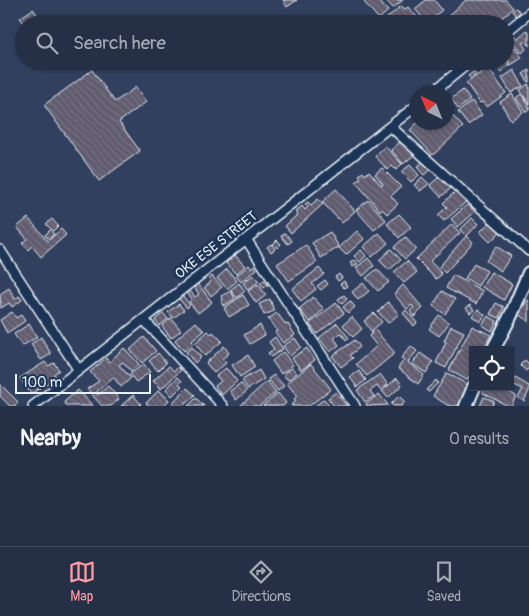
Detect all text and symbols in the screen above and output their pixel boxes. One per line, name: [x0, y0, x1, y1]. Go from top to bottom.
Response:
search box: [15, 15, 514, 70]
icon: search: [33, 29, 61, 57]
text: Search here: [73, 31, 166, 55]
north arrow: [409, 85, 454, 130]
street label: OKE ESE STREET: [171, 207, 261, 282]
map controls: [469, 346, 514, 391]
button: locate: [469, 346, 514, 391]
scale bar: [15, 371, 151, 394]
text: 100 m: [22, 374, 62, 391]
text: Nearby: [20, 425, 81, 452]
text: 0 results: [449, 429, 509, 449]
tab: Map: [68, 558, 96, 605]
tab: Directions: [231, 558, 291, 605]
tab: Saved: [426, 558, 461, 605]

